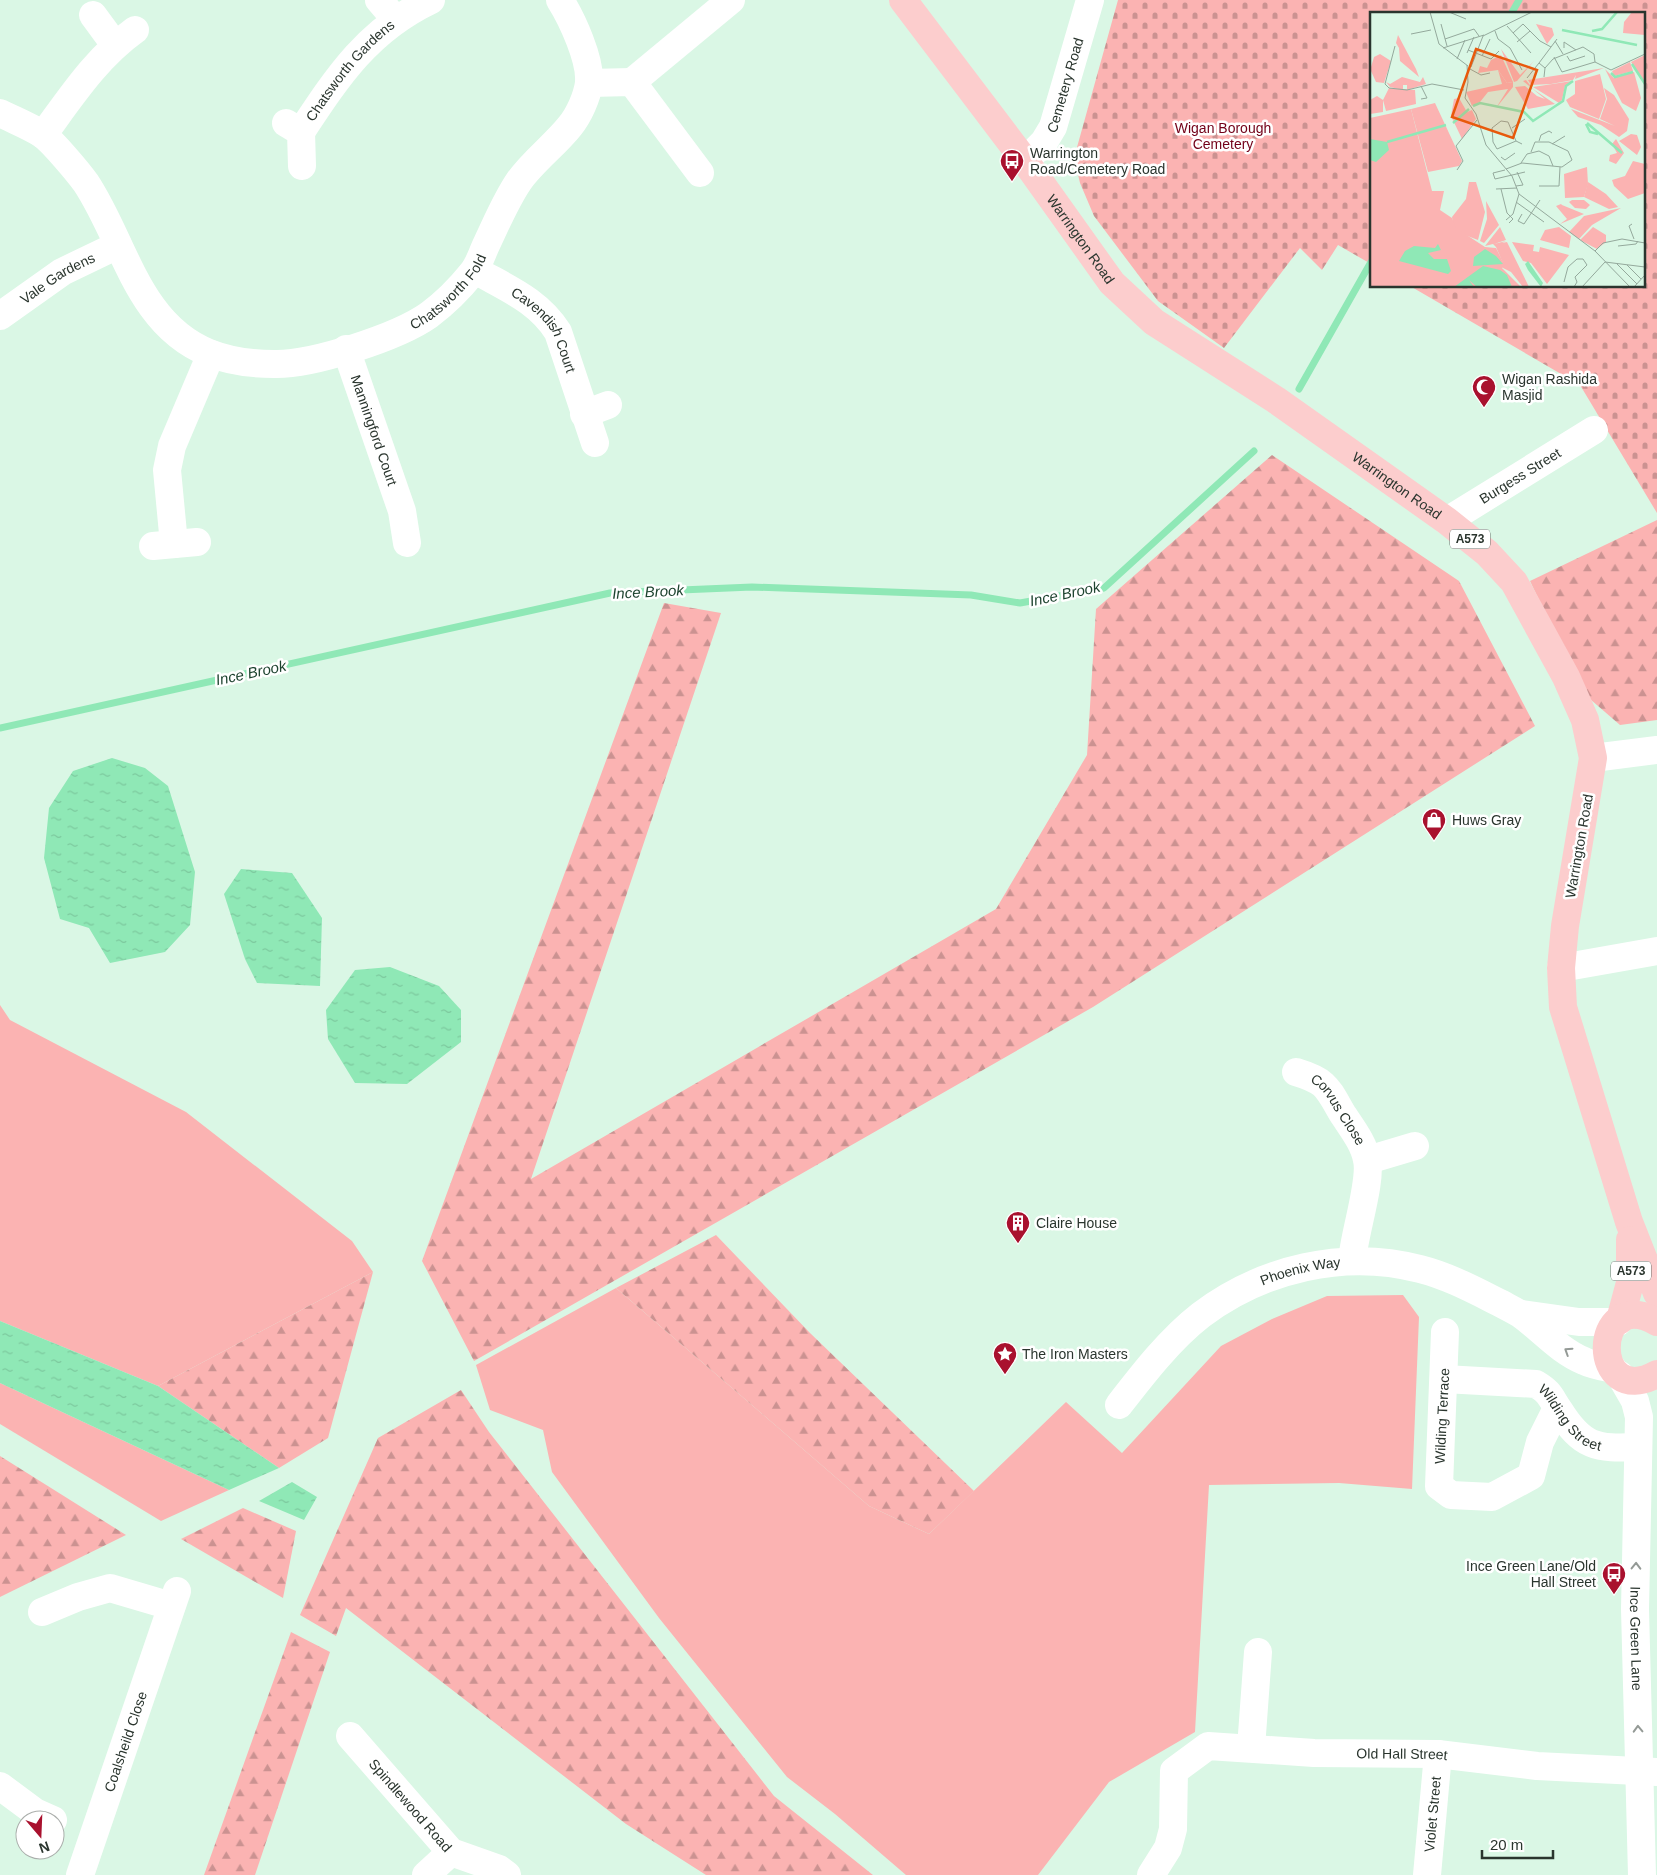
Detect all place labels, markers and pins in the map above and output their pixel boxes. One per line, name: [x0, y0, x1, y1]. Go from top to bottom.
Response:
place label: Warrington Road/Cemetery Road: [1030, 145, 1165, 177]
bus stop icon: Warrington Road/Cemetery Road: [999, 148, 1025, 182]
place label: Wigan Rashida Masjid: [1502, 371, 1597, 403]
mosque icon: Wigan Rashida Masjid: [1471, 374, 1497, 408]
shop icon: Huws Gray: [1421, 807, 1447, 841]
place label: Huws Gray: [1452, 812, 1521, 828]
building icon: Claire House: [1005, 1210, 1031, 1244]
place label: Claire House: [1036, 1215, 1117, 1231]
place icon: The Iron Masters: [992, 1341, 1018, 1375]
place label: The Iron Masters: [1022, 1346, 1128, 1362]
place label: Ince Green Lane/Old Hall Street: [1466, 1558, 1596, 1590]
bus stop icon: Ince Green Lane/Old Hall Street: [1601, 1561, 1627, 1595]

